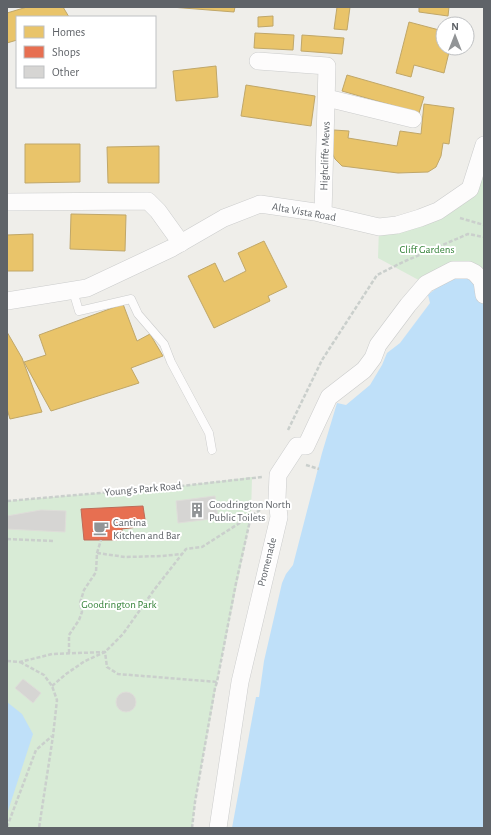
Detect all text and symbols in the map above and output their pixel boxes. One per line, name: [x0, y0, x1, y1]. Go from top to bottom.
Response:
legend: [16, 16, 156, 88]
north arrow: [435, 16, 475, 56]
text: N: [451, 21, 459, 32]
text: Homes: [52, 26, 85, 38]
text: Shops: [52, 46, 80, 58]
text: Other: [52, 66, 79, 78]
street label: Highcliffe Mews: [318, 121, 332, 191]
street label: Alta Vista Road: [271, 201, 337, 223]
park label: Cliff Gardens: [399, 244, 455, 255]
street label: Young's Park Road: [104, 480, 182, 498]
place label: Goodrington North Public Toilets: [209, 499, 291, 523]
building icon: Goodrington North Public Toilets: [188, 501, 206, 519]
place label: Cantina Kitchen and Bar: [113, 517, 181, 541]
cafe icon: Cantina Kitchen and Bar: [92, 519, 110, 537]
street label: Promenade: [256, 537, 278, 587]
park label: Goodrington Park: [81, 599, 157, 610]

